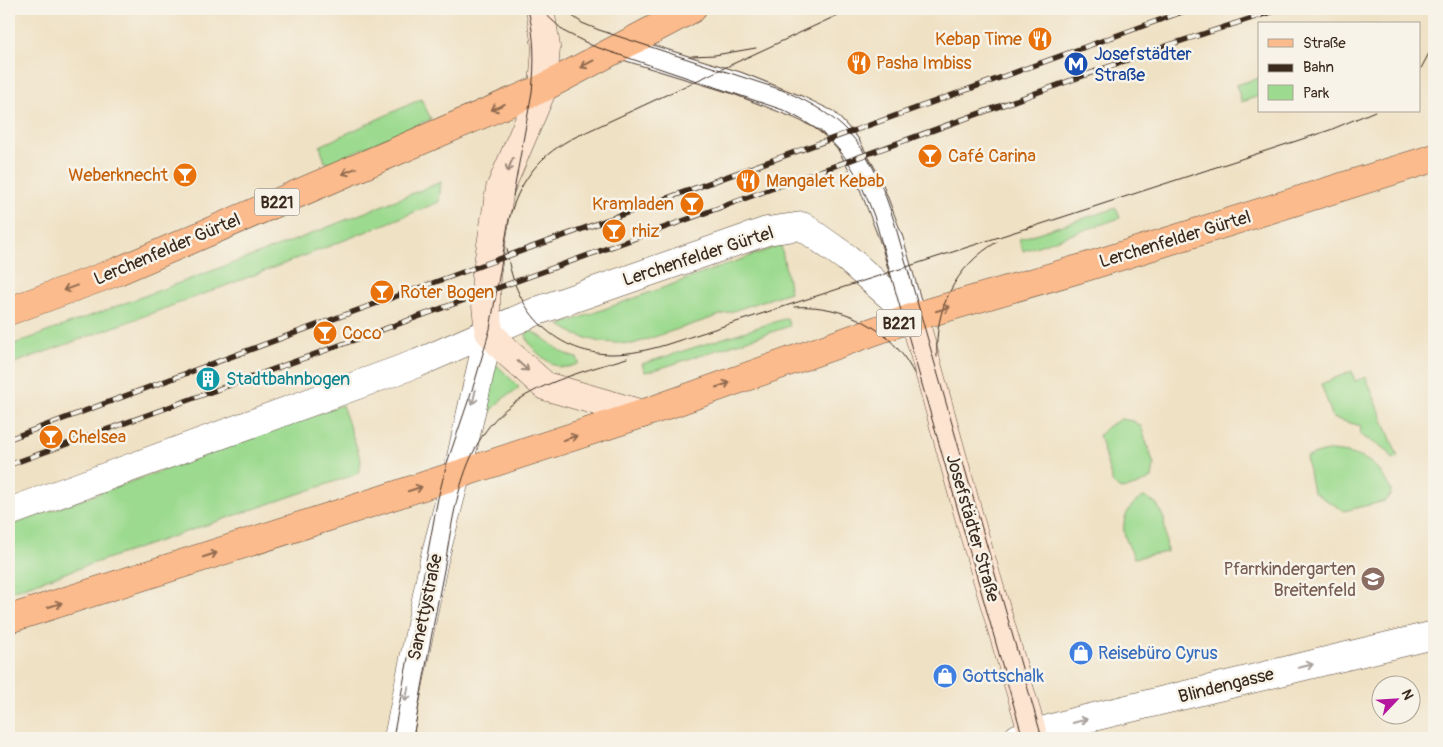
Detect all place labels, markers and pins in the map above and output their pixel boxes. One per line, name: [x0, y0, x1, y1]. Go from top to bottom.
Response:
restaurant icon: Kebap Time: [1027, 26, 1053, 52]
place label: Kebap Time: [935, 28, 1022, 51]
place label: Josefstädter Straße: [1094, 43, 1192, 87]
restaurant icon: Pasha Imbiss: [846, 50, 872, 76]
metro station icon: Josefstädter Straße: [1063, 51, 1089, 77]
place label: Pasha Imbiss: [876, 52, 972, 75]
bar icon: Café Carina: [917, 143, 943, 169]
place label: Café Carina: [948, 145, 1036, 168]
bar icon: Weberknecht: [172, 162, 198, 188]
place label: Weberknecht: [68, 164, 169, 187]
restaurant icon: Mangalet Kebab: [735, 168, 761, 194]
place label: Mangalet Kebab: [766, 170, 885, 193]
bar icon: Kramladen: [679, 191, 705, 217]
place label: Kramladen: [592, 193, 674, 216]
bar icon: rhiz: [601, 218, 627, 244]
place label: rhiz: [632, 220, 660, 243]
bar icon: Roter Bogen: [369, 279, 395, 305]
place label: Roter Bogen: [400, 281, 494, 304]
bar icon: Coco: [312, 320, 338, 346]
place label: Coco: [342, 322, 382, 345]
building icon: Stadtbahnbogen: [195, 366, 221, 392]
place label: Stadtbahnbogen: [226, 368, 350, 391]
bar icon: Chelsea: [38, 424, 64, 450]
place label: Chelsea: [68, 426, 126, 449]
place label: Pfarrkindergarten Breitenfeld: [1223, 558, 1356, 602]
school or university icon: Pfarrkindergarten Breitenfeld: [1360, 566, 1386, 592]
shop icon: Reisebüro Cyrus: [1068, 640, 1094, 666]
place label: Reisebüro Cyrus: [1098, 642, 1218, 665]
shop icon: Gottschalk: [932, 663, 958, 689]
place label: Gottschalk: [962, 665, 1044, 688]

